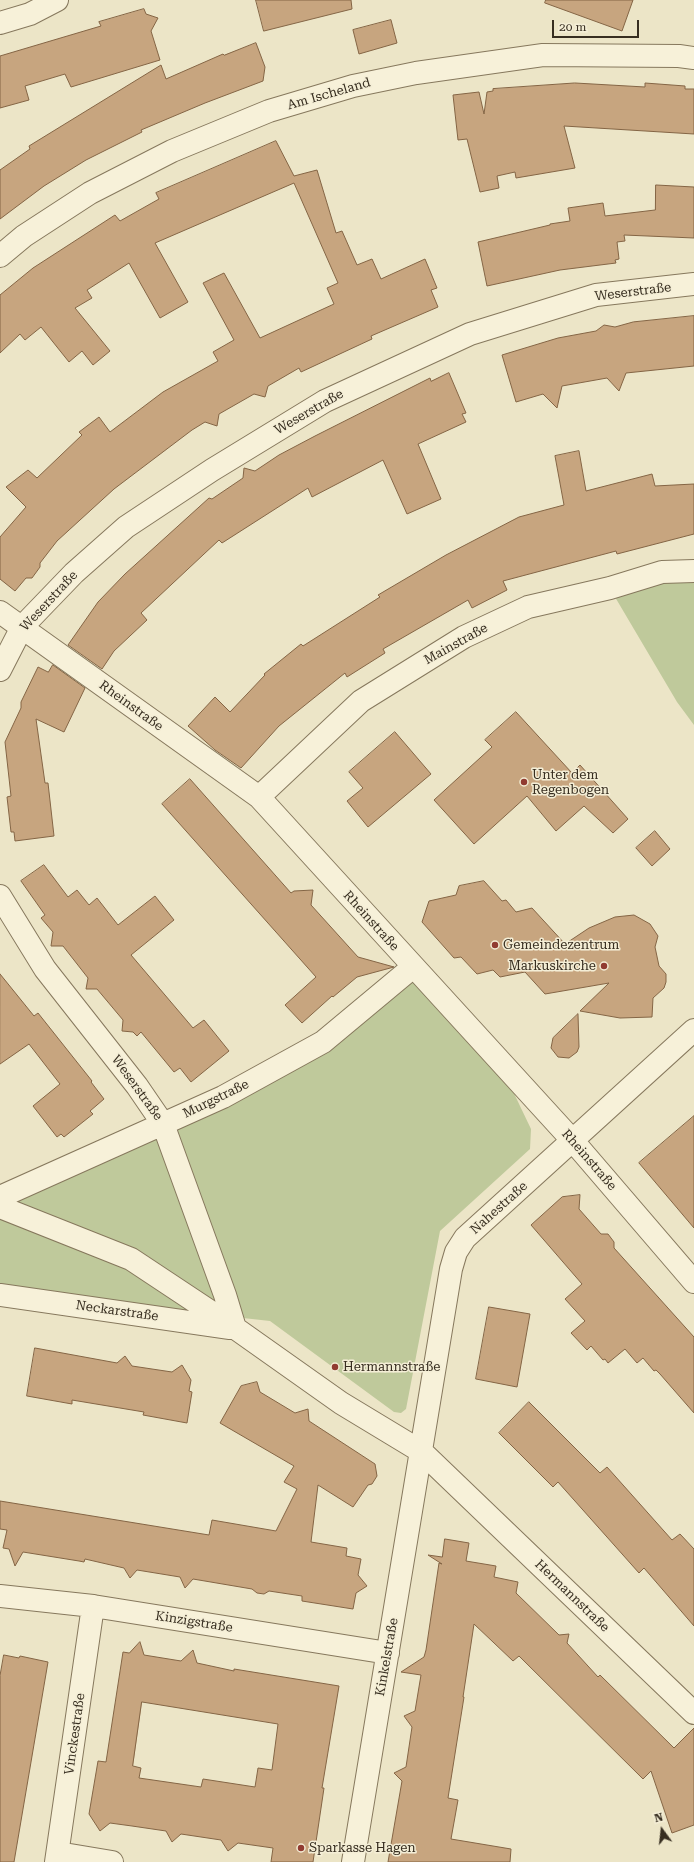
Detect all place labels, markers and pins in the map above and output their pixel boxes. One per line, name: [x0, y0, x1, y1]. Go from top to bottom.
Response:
place label: Unter dem Regenbogen: [532, 767, 609, 798]
marker: Unter dem Regenbogen: [519, 777, 529, 787]
place label: Gemeindezentrum: [503, 937, 619, 953]
marker: Gemeindezentrum: [490, 940, 500, 950]
place label: Markuskirche: [509, 958, 596, 974]
marker: Markuskirche: [599, 961, 609, 971]
place label: Hermannstraße: [343, 1359, 440, 1375]
marker: Hermannstraße: [330, 1362, 340, 1372]
place label: Sparkasse Hagen: [309, 1840, 416, 1856]
marker: Sparkasse Hagen: [296, 1843, 306, 1853]

